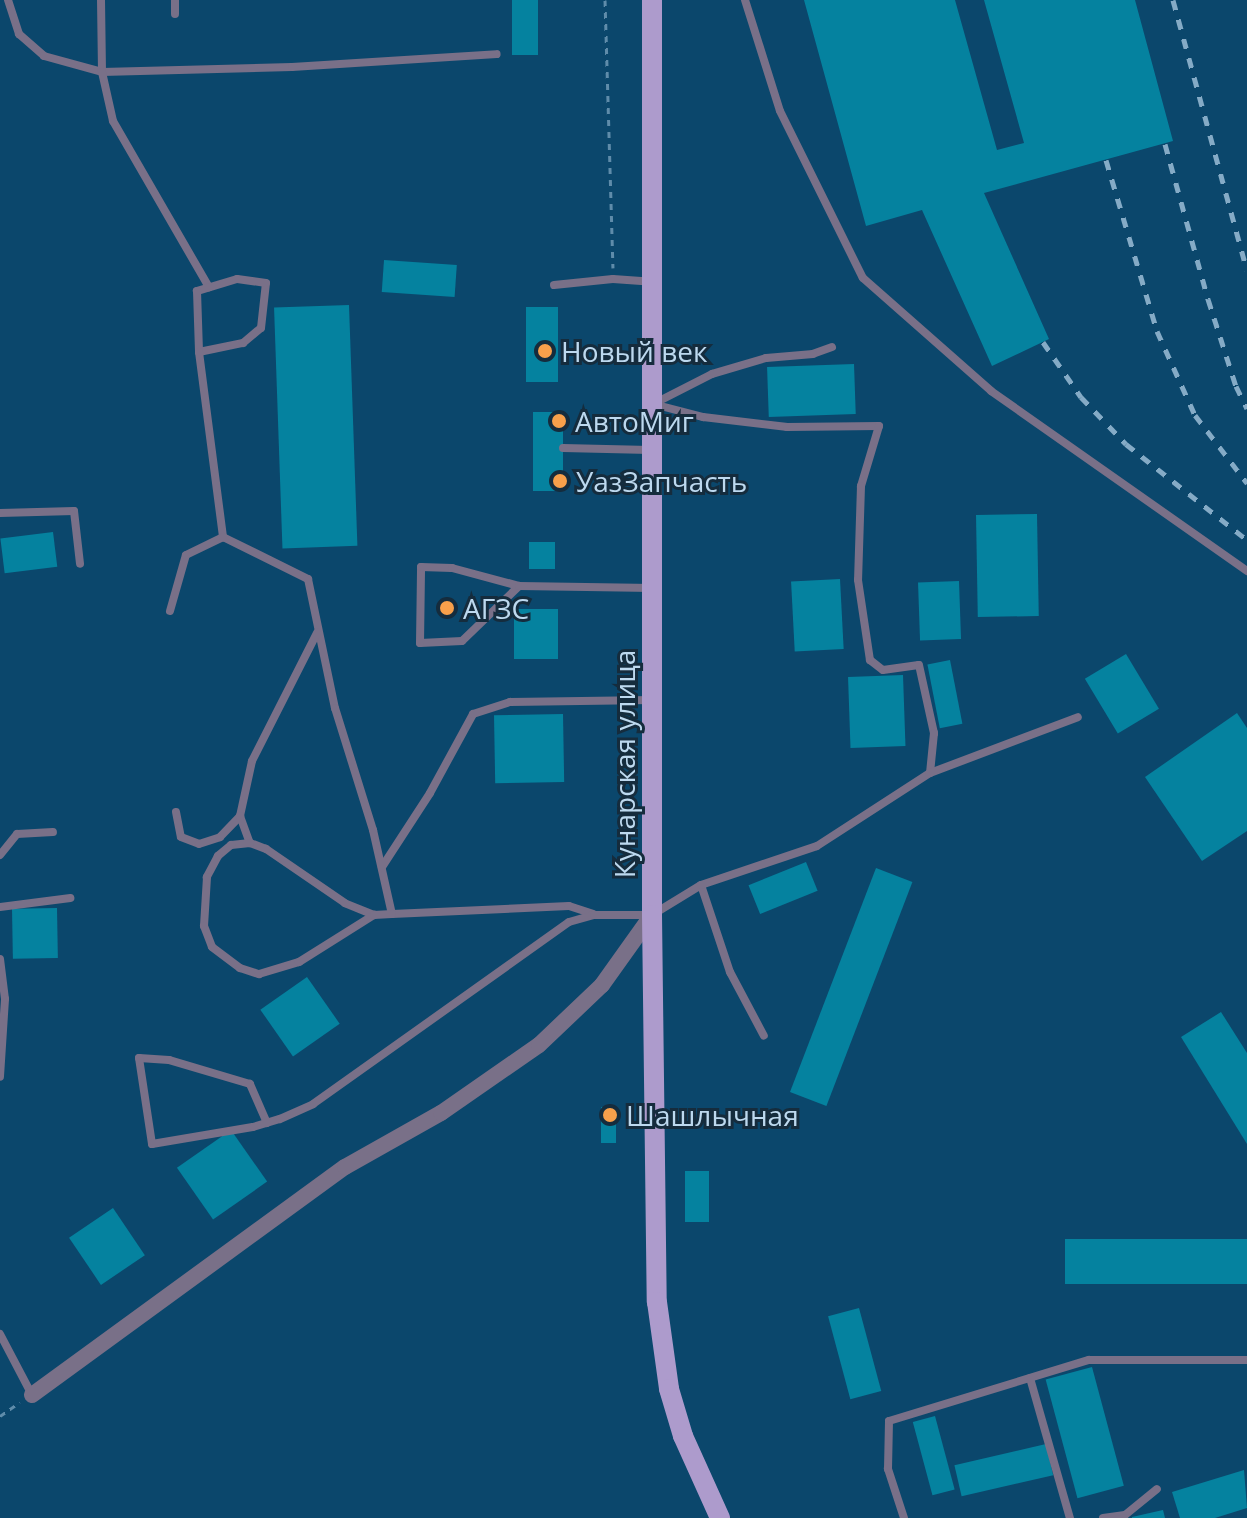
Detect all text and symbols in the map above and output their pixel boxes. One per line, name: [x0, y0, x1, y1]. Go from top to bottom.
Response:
place label: Новый век: [561, 334, 707, 368]
marker: Новый век: [536, 342, 554, 360]
place label: АвтоМиг: [575, 404, 694, 438]
marker: АвтоМиг: [550, 412, 568, 430]
place label: УазЗапчасть: [576, 464, 747, 498]
marker: УазЗапчасть: [551, 472, 569, 490]
place label: АГЗС: [463, 591, 529, 625]
marker: АГЗС: [438, 599, 456, 617]
street label: Кунарская улица: [607, 650, 641, 878]
place label: Шашлычная: [626, 1098, 799, 1132]
marker: Шашлычная: [601, 1106, 619, 1124]

